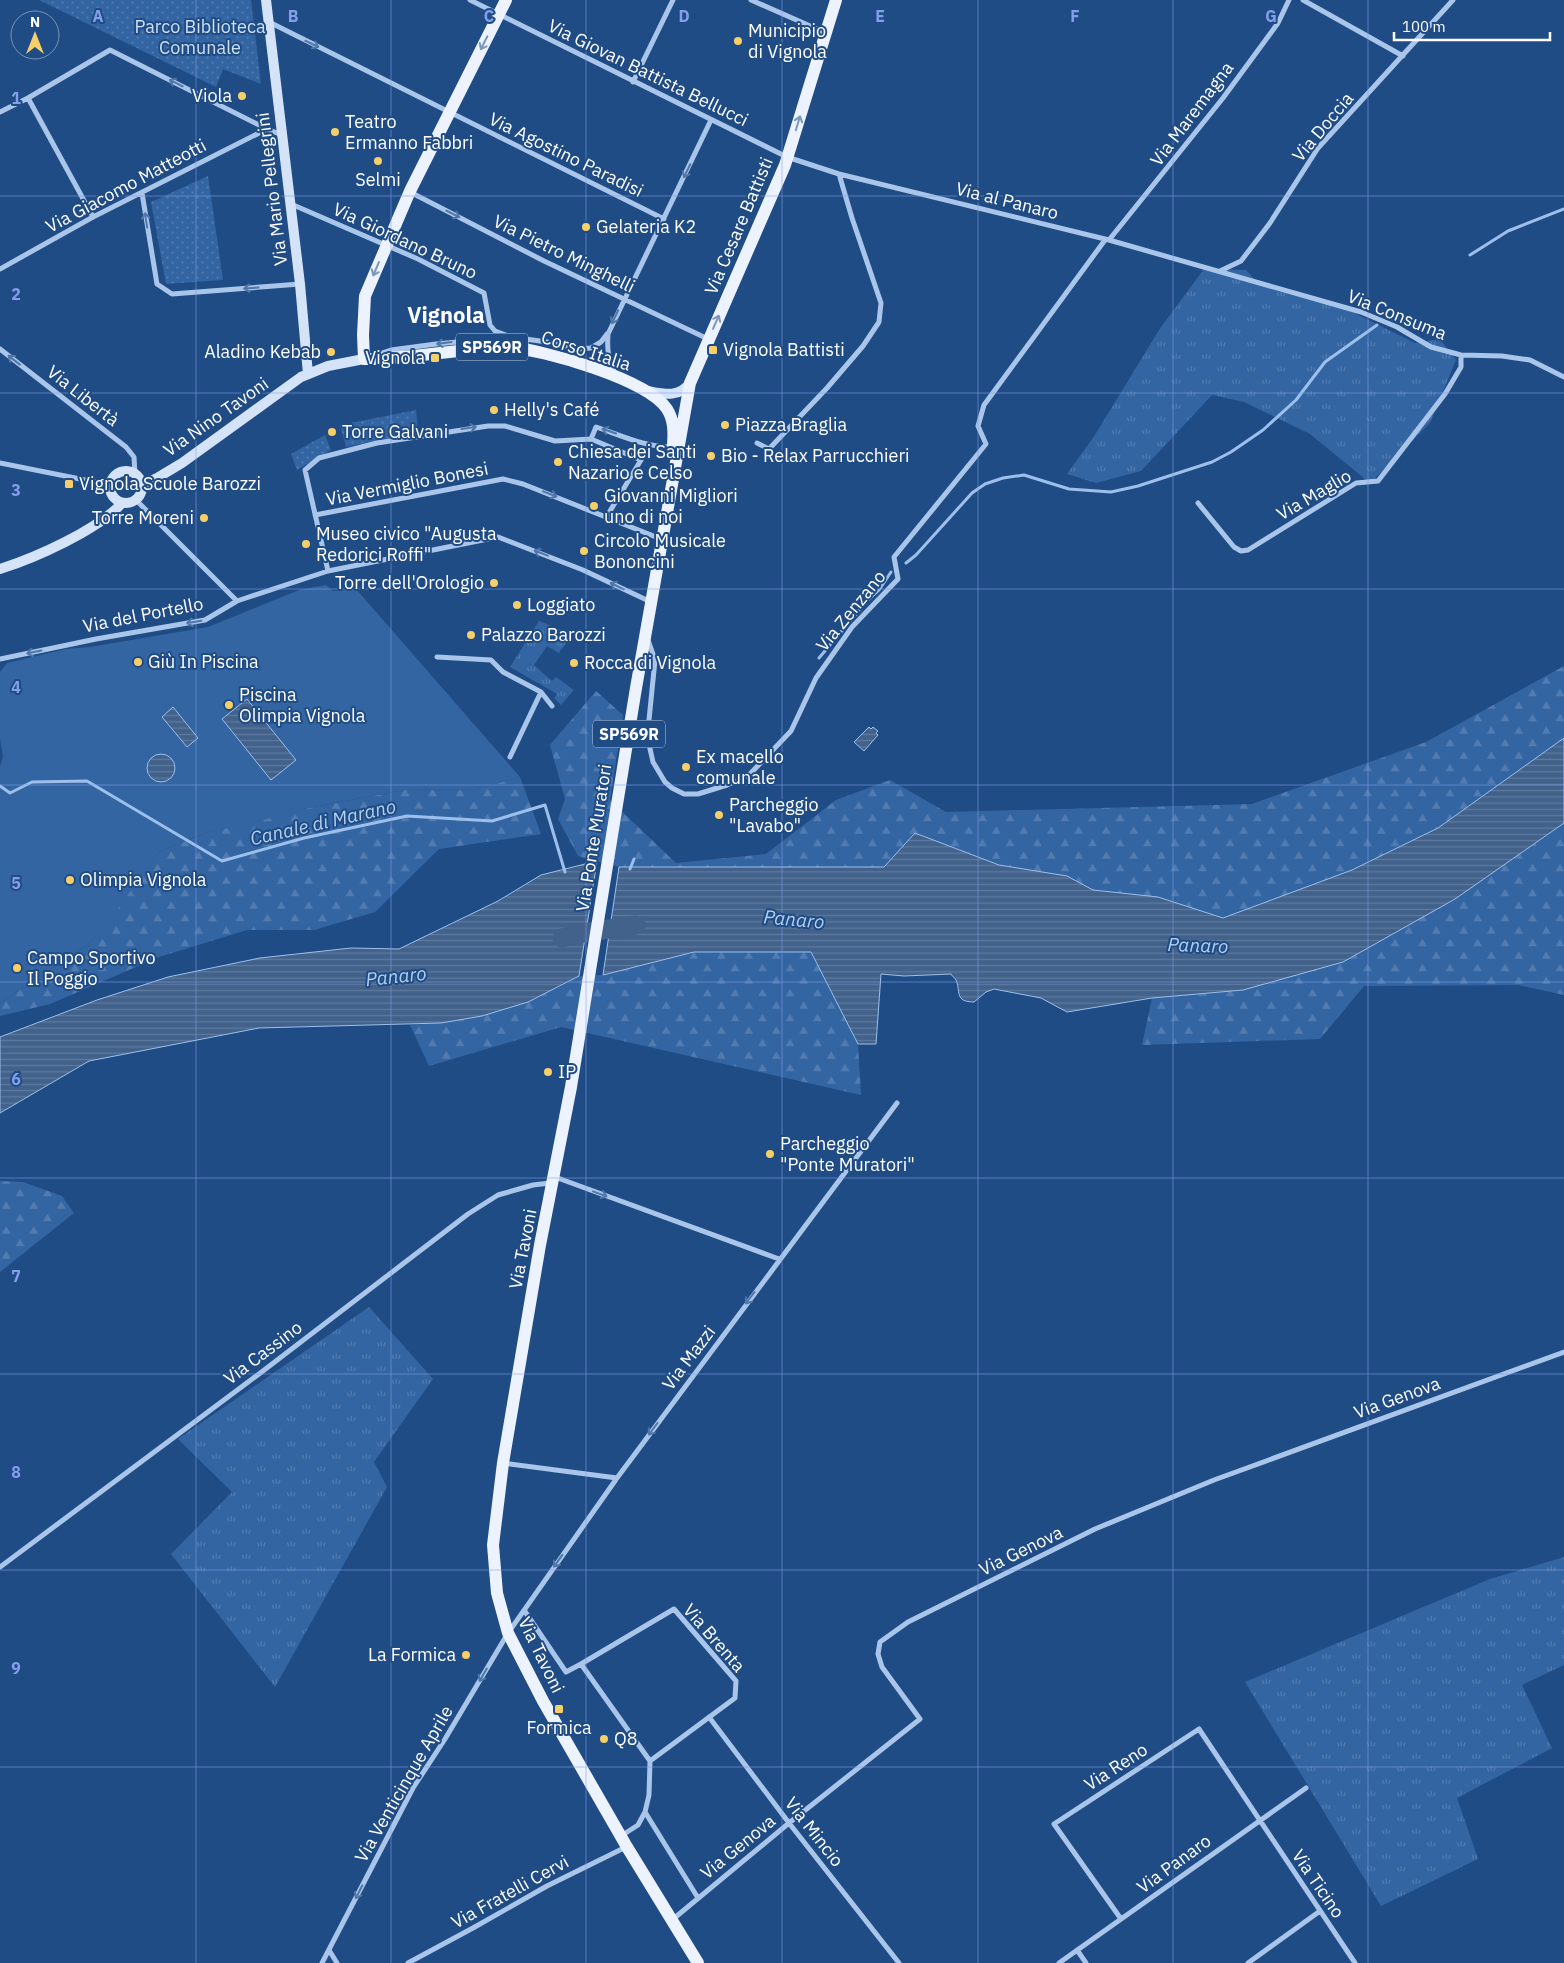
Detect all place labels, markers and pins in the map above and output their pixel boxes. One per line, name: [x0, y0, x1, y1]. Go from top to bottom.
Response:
place label: Municipio di Vignola: [748, 19, 827, 63]
marker: Municipio di Vignola: [732, 35, 744, 47]
place label: Viola: [192, 84, 232, 107]
marker: Viola: [236, 90, 248, 102]
place label: Teatro Ermanno Fabbri: [345, 110, 473, 154]
marker: Teatro Ermanno Fabbri: [329, 126, 341, 138]
marker: Selmi: [372, 155, 384, 167]
place label: Selmi: [355, 168, 401, 191]
place label: Gelateria K2: [596, 215, 696, 238]
marker: Gelateria K2: [580, 221, 592, 233]
place label: Vignola Battisti: [723, 338, 845, 361]
place label: Aladino Kebab: [204, 340, 321, 363]
marker: Vignola Battisti: [707, 344, 719, 356]
marker: Aladino Kebab: [325, 346, 337, 358]
place label: Vignola: [365, 346, 425, 369]
marker: Vignola: [429, 352, 441, 364]
place label: Helly's Café: [504, 398, 599, 421]
marker: Helly's Café: [488, 404, 500, 416]
place label: Piazza Braglia: [735, 413, 847, 436]
marker: Piazza Braglia: [719, 419, 731, 431]
place label: Torre Galvani: [342, 420, 448, 443]
marker: Torre Galvani: [326, 426, 338, 438]
place label: Chiesa dei Santi Nazario e Celso: [568, 440, 697, 484]
place label: Bio - Relax Parrucchieri: [721, 444, 910, 467]
marker: Bio - Relax Parrucchieri: [705, 450, 717, 462]
marker: Chiesa dei Santi Nazario e Celso: [552, 456, 564, 468]
place label: Vignola Scuole Barozzi: [79, 472, 261, 495]
marker: Vignola Scuole Barozzi: [63, 478, 75, 490]
place label: Giovanni Migliori uno di noi: [604, 484, 738, 528]
marker: Giovanni Migliori uno di noi: [588, 500, 600, 512]
place label: Torre Moreni: [92, 506, 194, 529]
marker: Torre Moreni: [198, 512, 210, 524]
place label: Museo civico "Augusta Redorici Roffi": [316, 522, 497, 566]
place label: Circolo Musicale Bononcini: [594, 529, 726, 573]
marker: Museo civico "Augusta Redorici Roffi": [300, 538, 312, 550]
marker: Circolo Musicale Bononcini: [578, 545, 590, 557]
place label: Torre dell'Orologio: [335, 571, 484, 594]
marker: Torre dell'Orologio: [488, 577, 500, 589]
place label: Loggiato: [527, 593, 595, 616]
marker: Loggiato: [511, 599, 523, 611]
place label: Palazzo Barozzi: [481, 623, 606, 646]
marker: Palazzo Barozzi: [465, 629, 477, 641]
place label: Giù In Piscina: [148, 650, 259, 673]
place label: Rocca di Vignola: [584, 651, 717, 674]
marker: Giù In Piscina: [132, 656, 144, 668]
marker: Rocca di Vignola: [568, 657, 580, 669]
place label: Piscina Olimpia Vignola: [239, 683, 366, 727]
marker: Piscina Olimpia Vignola: [223, 699, 235, 711]
place label: Ex macello comunale: [696, 745, 784, 789]
marker: Ex macello comunale: [680, 761, 692, 773]
place label: Parcheggio "Lavabo": [729, 793, 819, 837]
marker: Parcheggio "Lavabo": [713, 809, 725, 821]
place label: Olimpia Vignola: [80, 868, 207, 891]
marker: Olimpia Vignola: [64, 874, 76, 886]
place label: Campo Sportivo Il Poggio: [27, 946, 156, 990]
marker: Campo Sportivo Il Poggio: [11, 962, 23, 974]
place label: IP: [558, 1060, 576, 1083]
marker: IP: [542, 1066, 554, 1078]
place label: Parcheggio "Ponte Muratori": [780, 1132, 915, 1176]
marker: Parcheggio "Ponte Muratori": [764, 1148, 776, 1160]
place label: La Formica: [368, 1643, 456, 1666]
marker: La Formica: [460, 1649, 472, 1661]
marker: Formica: [553, 1703, 565, 1715]
place label: Formica: [526, 1716, 592, 1739]
place label: Q8: [614, 1727, 638, 1750]
marker: Q8: [598, 1733, 610, 1745]

